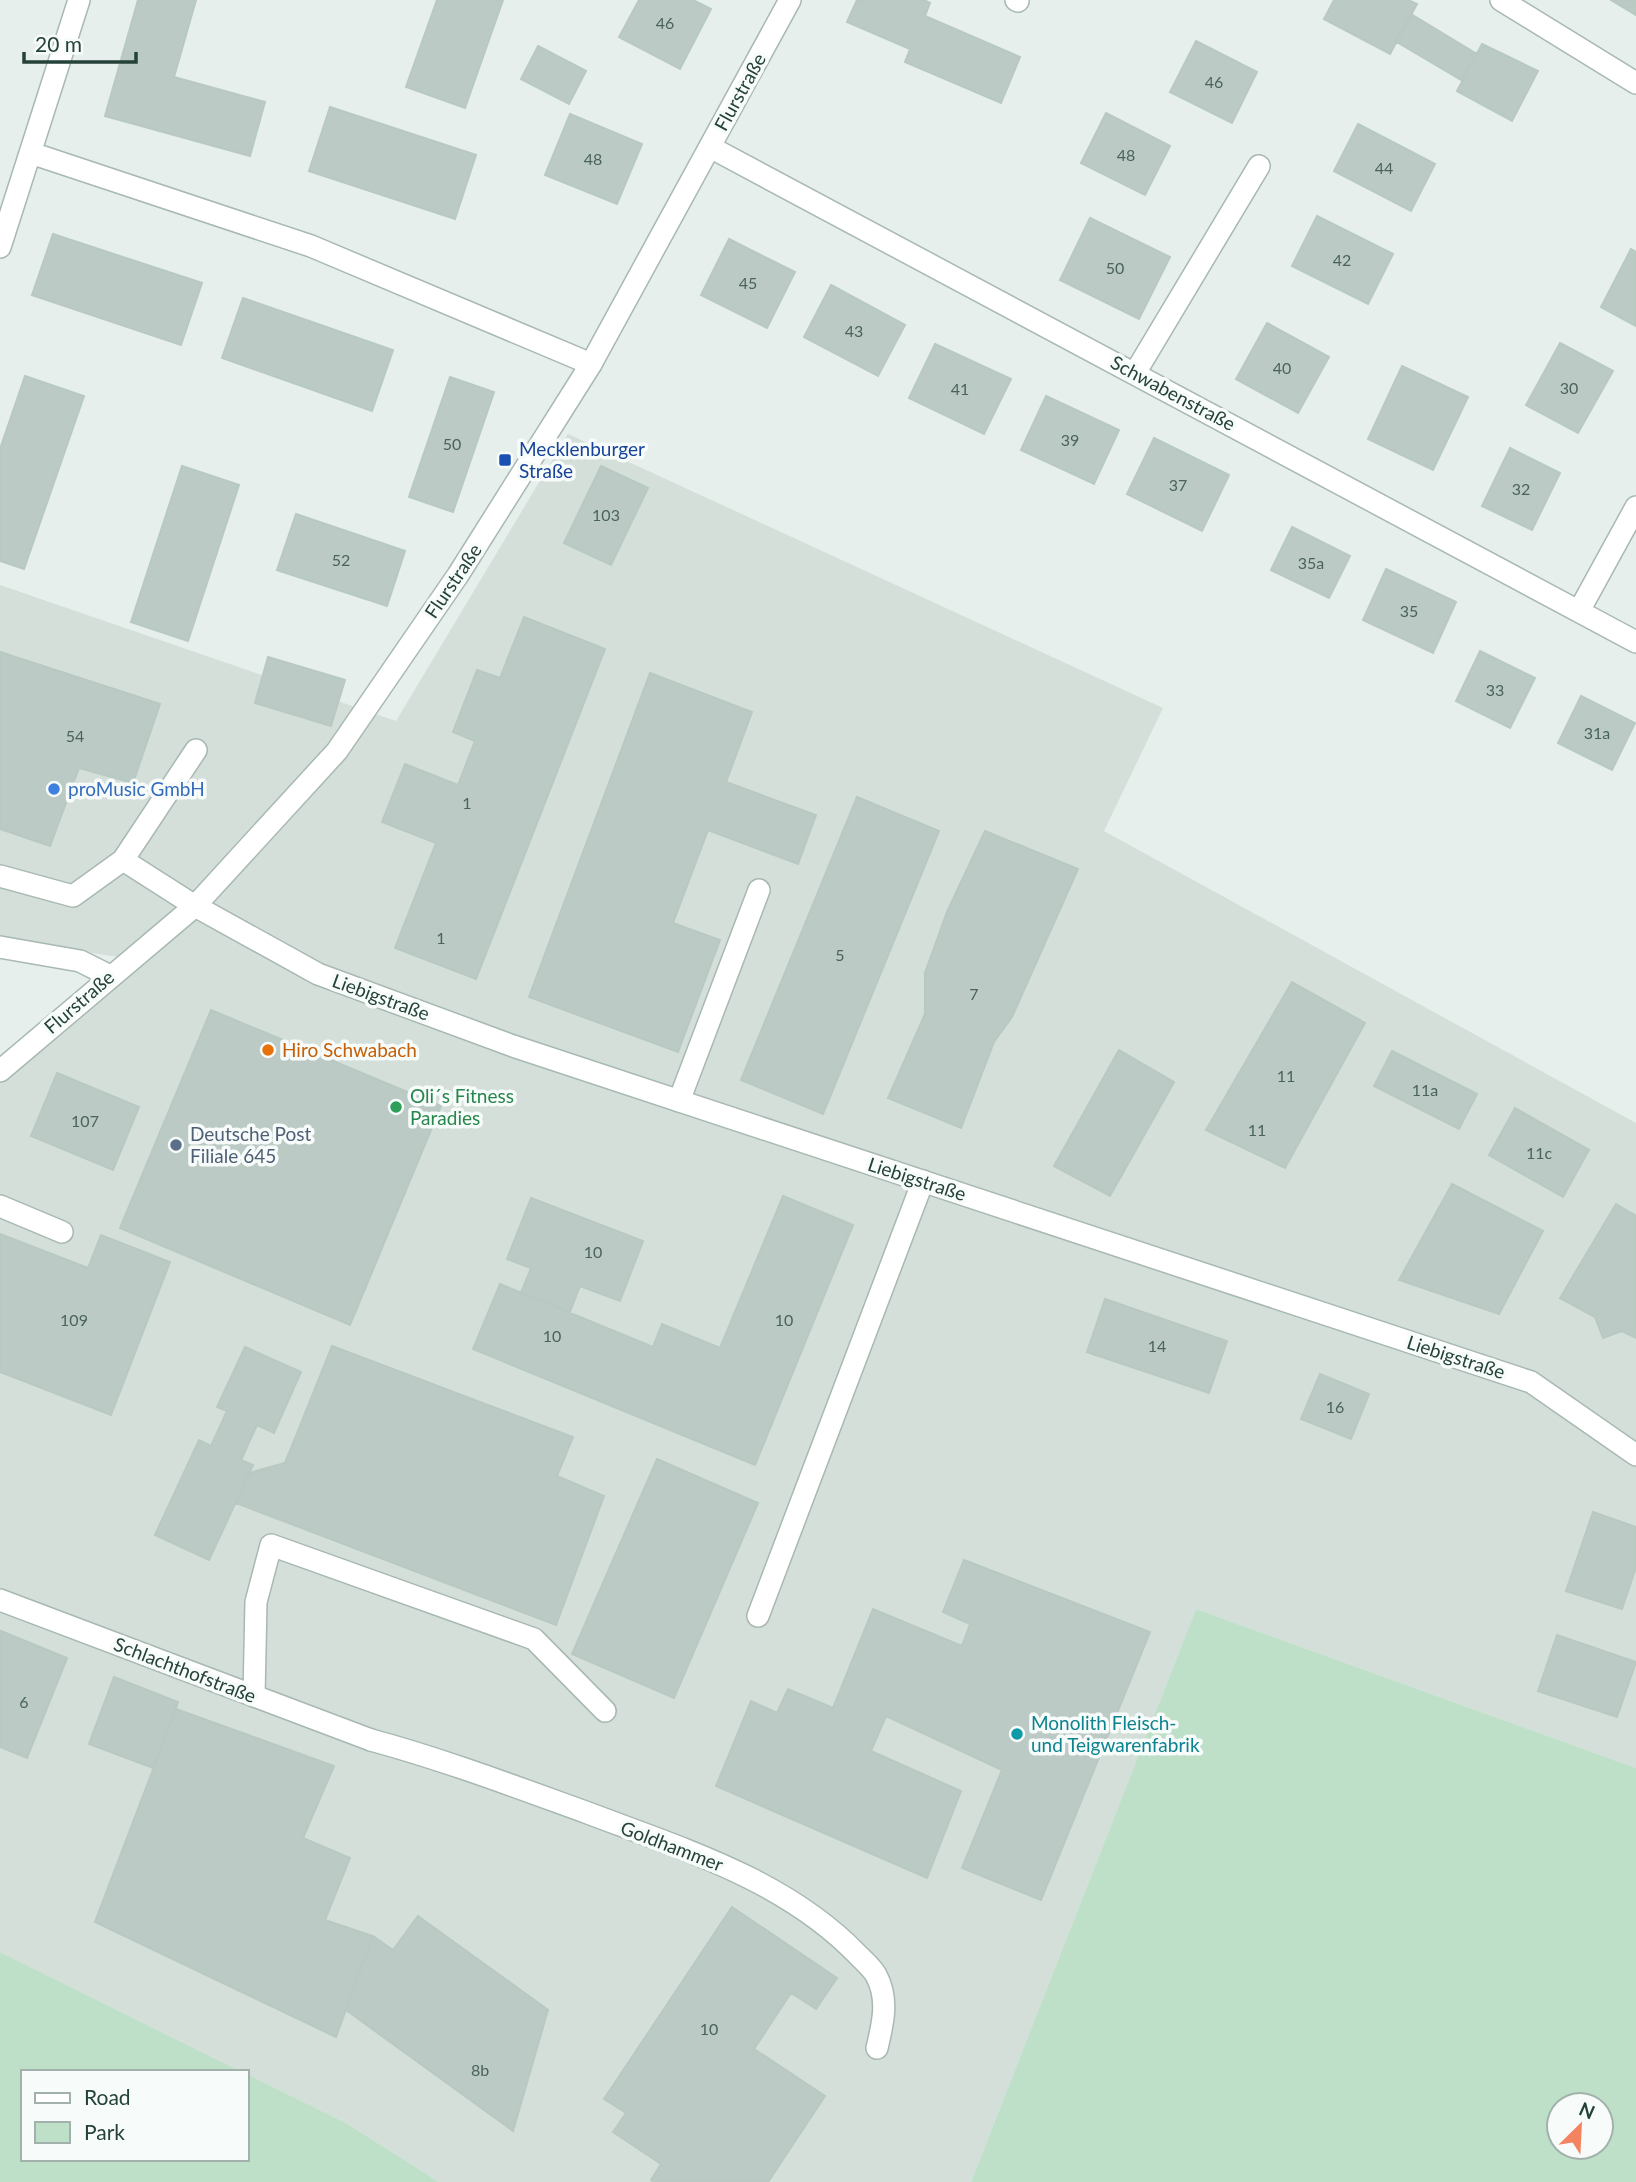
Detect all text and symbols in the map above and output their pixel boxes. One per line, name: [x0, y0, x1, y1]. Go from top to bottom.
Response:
house number: 46: [656, 13, 674, 32]
scale bar: [24, 21, 136, 65]
text: 20 m: [35, 31, 82, 56]
street label: Flurstraße: [709, 49, 770, 134]
house number: 46: [1205, 72, 1223, 91]
house number: 48: [1117, 145, 1135, 164]
house number: 48: [584, 149, 602, 168]
house number: 44: [1375, 158, 1393, 177]
house number: 42: [1333, 250, 1351, 269]
house number: 50: [1106, 258, 1124, 277]
house number: 45: [739, 273, 757, 292]
house number: 43: [845, 321, 863, 340]
street label: Schwabenstraße: [1107, 350, 1239, 435]
house number: 40: [1273, 358, 1291, 377]
house number: 30: [1560, 378, 1578, 397]
house number: 41: [951, 379, 969, 398]
house number: 39: [1061, 430, 1079, 449]
house number: 50: [443, 434, 461, 453]
place label: Mecklenburger Straße: [519, 437, 645, 482]
marker: Mecklenburger Straße: [497, 452, 513, 468]
house number: 37: [1169, 475, 1187, 494]
house number: 32: [1512, 479, 1530, 498]
house number: 103: [592, 505, 620, 524]
street label: Flurstraße: [419, 539, 486, 622]
house number: 52: [332, 550, 350, 569]
house number: 35a: [1298, 553, 1324, 572]
house number: 35: [1400, 601, 1418, 620]
house number: 33: [1486, 680, 1504, 699]
house number: 31a: [1584, 723, 1610, 742]
house number: 54: [66, 726, 84, 745]
place label: proMusic GmbH: [68, 777, 205, 800]
marker: proMusic GmbH: [46, 781, 62, 797]
house number: 1: [462, 793, 472, 812]
house number: 1: [436, 928, 446, 947]
house number: 5: [835, 945, 845, 964]
street label: Flurstraße: [39, 965, 118, 1038]
street label: Liebigstraße: [329, 968, 433, 1025]
house number: 7: [969, 984, 979, 1003]
place label: Hiro Schwabach: [282, 1038, 417, 1061]
marker: Hiro Schwabach: [260, 1042, 276, 1058]
house number: 11: [1277, 1066, 1295, 1085]
house number: 11a: [1412, 1080, 1438, 1099]
place label: Oli´s Fitness Paradies: [410, 1084, 514, 1129]
marker: Oli´s Fitness Paradies: [388, 1099, 404, 1115]
house number: 107: [71, 1111, 99, 1130]
house number: 11: [1248, 1120, 1266, 1139]
place label: Deutsche Post Filiale 645: [190, 1122, 311, 1167]
marker: Deutsche Post Filiale 645: [168, 1137, 184, 1153]
house number: 11c: [1526, 1143, 1552, 1162]
street label: Liebigstraße: [865, 1152, 969, 1205]
house number: 10: [584, 1242, 602, 1261]
house number: 109: [60, 1310, 88, 1329]
house number: 10: [775, 1310, 793, 1329]
house number: 10: [543, 1326, 561, 1345]
street label: Liebigstraße: [1404, 1330, 1508, 1383]
house number: 14: [1148, 1336, 1166, 1355]
house number: 16: [1326, 1397, 1344, 1416]
street label: Schlachthofstraße: [111, 1632, 259, 1707]
house number: 6: [19, 1692, 29, 1711]
place label: Monolith Fleisch- und Teigwarenfabrik: [1031, 1711, 1200, 1756]
marker: Monolith Fleisch- und Teigwarenfabrik: [1009, 1726, 1025, 1742]
street label: Goldhammer: [618, 1815, 727, 1876]
house number: 10: [700, 2019, 718, 2038]
house number: 8b: [471, 2060, 489, 2079]
legend: [21, 2070, 248, 2161]
text: Road: [84, 2084, 131, 2109]
north arrow: [1545, 2091, 1615, 2161]
text: N: [1576, 2097, 1598, 2123]
text: Park: [84, 2119, 125, 2144]

